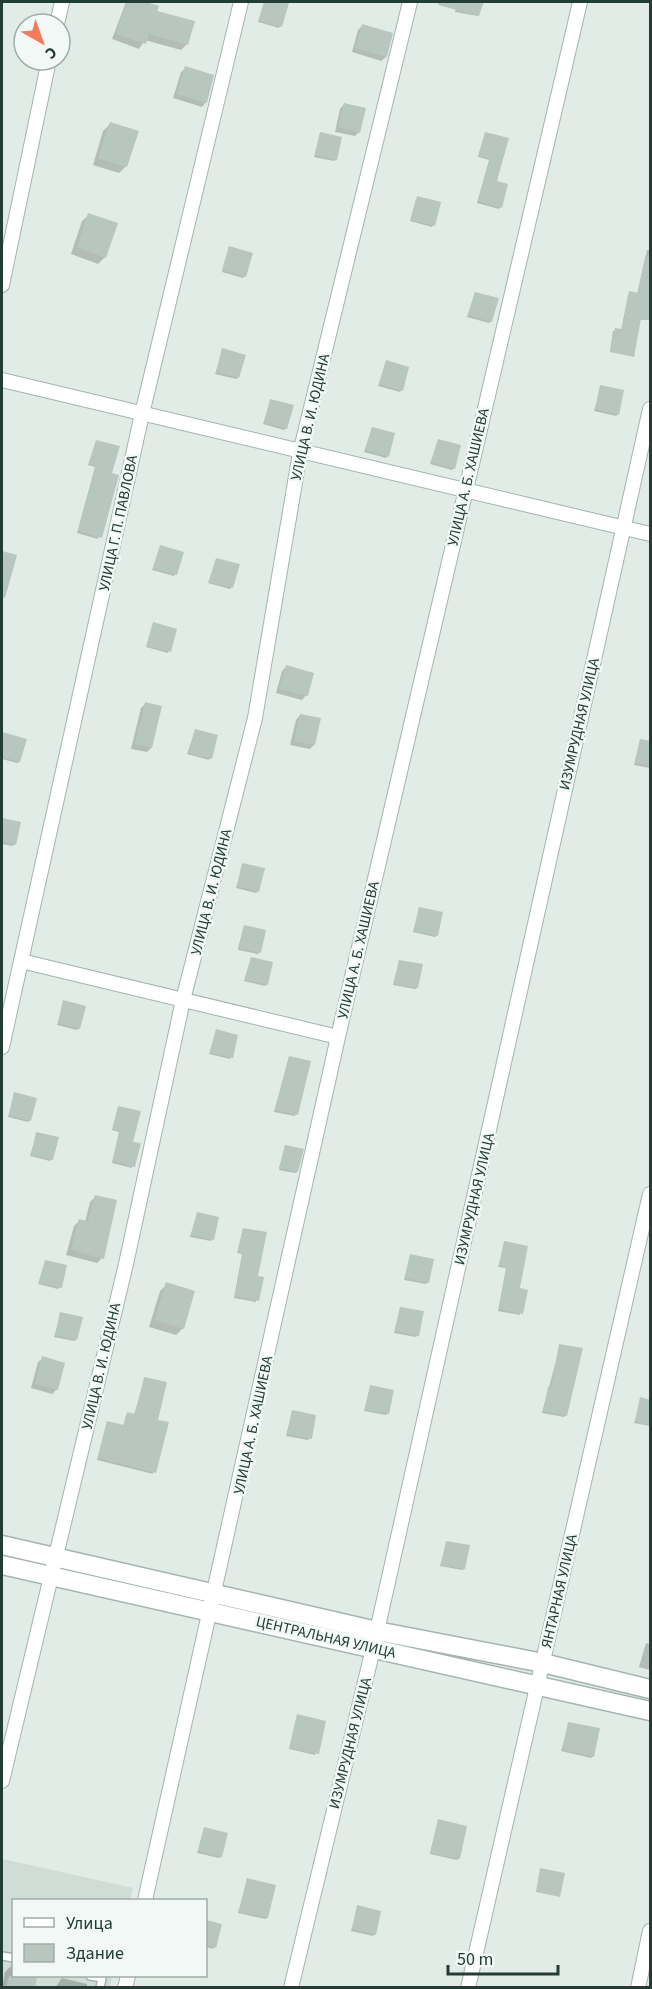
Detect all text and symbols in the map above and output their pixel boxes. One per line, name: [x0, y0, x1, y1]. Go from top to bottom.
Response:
north arrow: [12, 12, 72, 72]
text: С: [40, 41, 62, 64]
street label: УЛИЦА В. И. ЮДИНА: [286, 351, 335, 483]
street label: УЛИЦА А. Б. ХАШИЕВА: [442, 405, 495, 548]
street label: УЛИЦА Г. П. ПАВЛОВА: [94, 452, 143, 593]
street label: ИЗУМРУДНАЯ УЛИЦА: [554, 655, 605, 792]
street label: УЛИЦА В. И. ЮДИНА: [186, 826, 238, 958]
street label: УЛИЦА А. Б. ХАШИЕВА: [332, 878, 385, 1021]
street label: ИЗУМРУДНАЯ УЛИЦА: [449, 1130, 500, 1267]
street label: УЛИЦА В. И. ЮДИНА: [77, 1300, 126, 1432]
street label: УЛИЦА А. Б. ХАШИЕВА: [229, 1353, 279, 1496]
street label: ЯНТАРНАЯ УЛИЦА: [536, 1531, 583, 1650]
street label: ЦЕНТРАЛЬНАЯ УЛИЦА: [254, 1611, 399, 1664]
street label: ИЗУМРУДНАЯ УЛИЦА: [324, 1674, 377, 1811]
legend: [12, 1899, 207, 1977]
text: Улица: [66, 1911, 113, 1936]
scale bar: [448, 1938, 558, 1976]
text: Здание: [66, 1941, 124, 1966]
text: 50 m: [457, 1947, 493, 1972]

